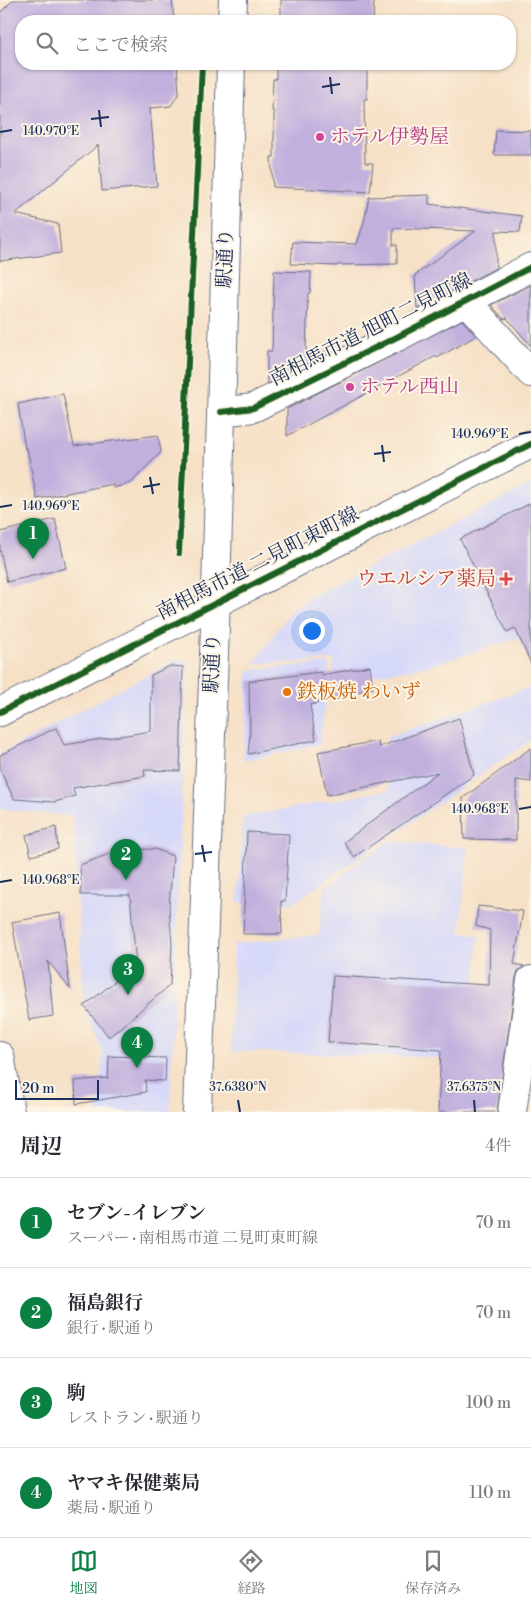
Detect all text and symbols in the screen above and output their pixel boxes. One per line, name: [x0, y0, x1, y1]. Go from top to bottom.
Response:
search box: [15, 15, 516, 70]
icon: search: [33, 29, 61, 57]
text: ここで検索: [73, 33, 168, 57]
text: 140.970°E: [23, 124, 79, 139]
place label: ホテル伊勢屋: [330, 125, 449, 150]
marker: ホテル伊勢屋: [314, 131, 326, 143]
street label: 駅通り: [212, 228, 240, 288]
street label: 南相馬市道 旭町二見町線: [265, 268, 477, 392]
place label: ホテル西山: [360, 375, 459, 400]
marker: ホテル西山: [344, 381, 356, 393]
text: 140.969°E: [452, 427, 508, 442]
text: 140.969°E: [23, 499, 79, 514]
street label: 南相馬市道 二見町東町線: [152, 502, 364, 626]
pin: 1: [17, 518, 49, 559]
place label: ウエルシア薬局: [357, 567, 496, 592]
marker: ウエルシア薬局: [500, 573, 512, 585]
your location: [299, 618, 325, 644]
street label: 駅通り: [199, 633, 227, 693]
place label: 鉄板焼 わいず: [297, 680, 421, 705]
marker: 鉄板焼 わいず: [281, 686, 293, 698]
text: 140.968°E: [451, 802, 509, 817]
pin: 2: [110, 839, 142, 880]
text: 140.968°E: [22, 873, 80, 888]
pin: 3: [112, 954, 144, 995]
pin: 4: [121, 1027, 153, 1068]
scale bar: [15, 1077, 99, 1100]
text: 20 m: [22, 1080, 54, 1098]
text: 37.6380°N: [209, 1080, 267, 1095]
text: 37.6375°N: [447, 1080, 501, 1095]
text: 周辺: [20, 1134, 62, 1160]
text: 4件: [485, 1136, 511, 1156]
text: セブン-イレブン: [67, 1201, 206, 1225]
text: 1: [32, 1213, 40, 1233]
text: 70 m: [475, 1213, 511, 1233]
text: スーパー · 南相馬市道 二見町東町線: [67, 1228, 318, 1248]
text: 福島銀行: [67, 1291, 143, 1315]
text: 2: [31, 1303, 41, 1323]
text: 70 m: [475, 1303, 511, 1323]
text: 銀行 · 駅通り: [67, 1318, 156, 1338]
text: 駒: [67, 1381, 86, 1405]
text: 3: [31, 1393, 41, 1413]
text: 100 m: [466, 1393, 511, 1413]
text: レストラン · 駅通り: [67, 1408, 204, 1428]
text: ヤマキ保健薬局: [67, 1471, 200, 1495]
text: 4: [31, 1483, 41, 1503]
text: 110 m: [469, 1483, 511, 1503]
text: 薬局 · 駅通り: [67, 1498, 156, 1518]
tab: 地図: [70, 1547, 98, 1598]
tab: 経路: [237, 1547, 265, 1598]
tab: 保存済み: [405, 1547, 461, 1598]

